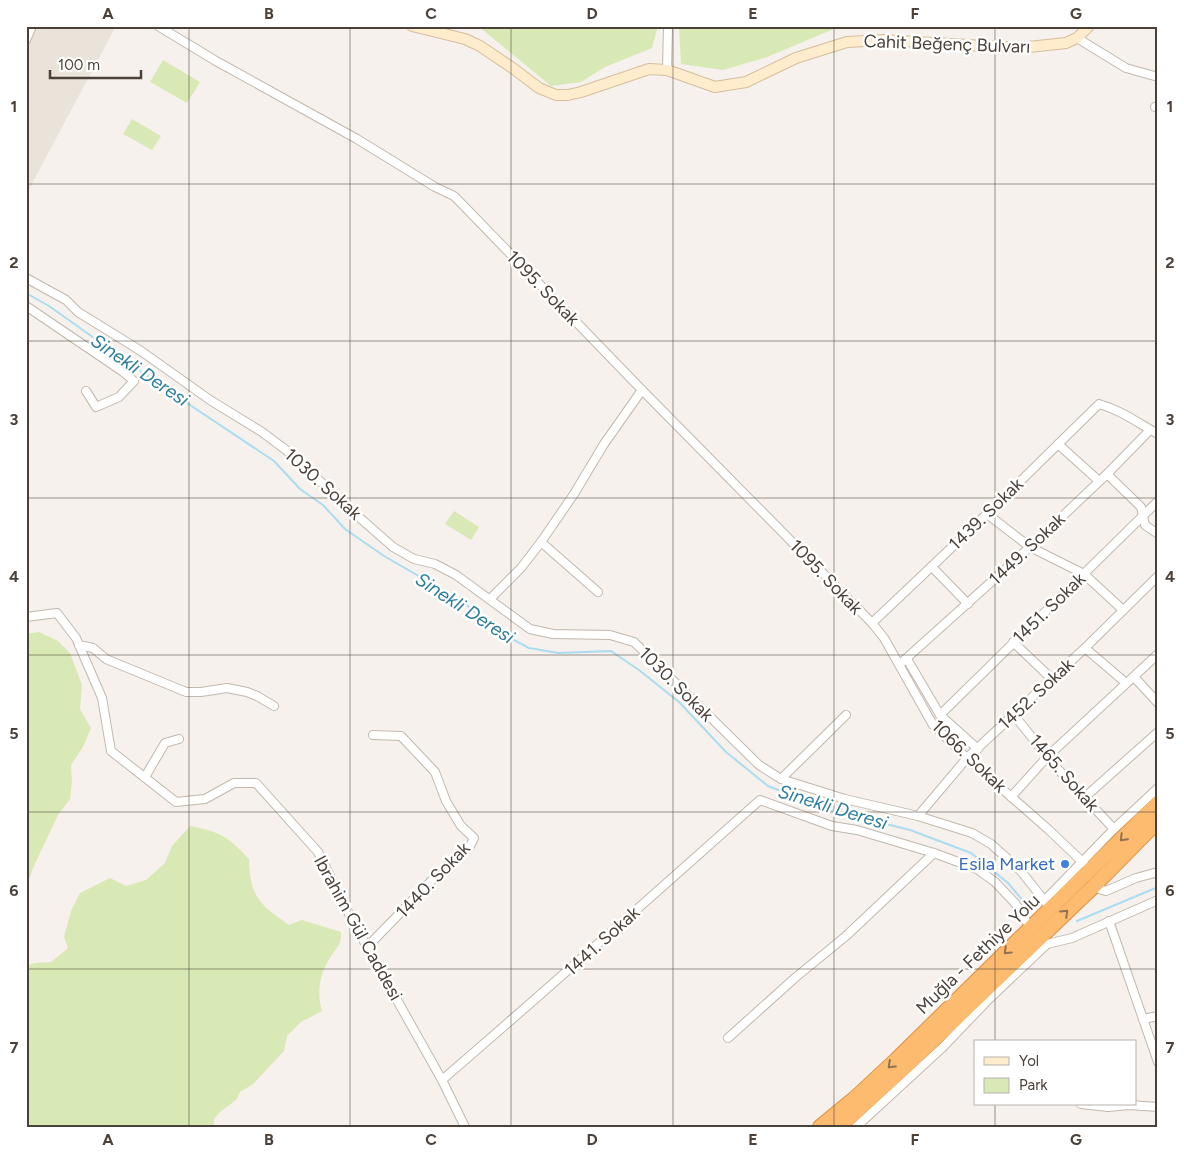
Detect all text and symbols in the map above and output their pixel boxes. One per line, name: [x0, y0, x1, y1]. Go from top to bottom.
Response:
text: A: [102, 4, 114, 23]
text: B: [264, 4, 274, 23]
text: C: [425, 4, 437, 23]
text: D: [586, 4, 598, 23]
text: E: [748, 4, 758, 23]
text: F: [911, 4, 920, 23]
text: G: [1070, 4, 1082, 23]
street label: Cahit Beğenç Bulvarı: [863, 30, 1031, 58]
scale bar: [50, 48, 141, 80]
text: 100 m: [58, 56, 100, 74]
text: 1: [11, 97, 17, 116]
text: 1: [1167, 97, 1173, 116]
street label: 1095. Sokak: [502, 246, 584, 330]
text: 2: [9, 253, 19, 272]
text: 2: [1165, 253, 1175, 272]
water label: Sinekli Deresi: [87, 329, 194, 412]
text: 3: [10, 410, 19, 429]
text: 3: [1166, 410, 1175, 429]
street label: 1030. Sokak: [280, 444, 366, 525]
street label: 1439. Sokak: [944, 473, 1028, 555]
street label: 1449. Sokak: [984, 508, 1070, 590]
street label: 1095. Sokak: [785, 535, 867, 619]
text: 4: [9, 567, 19, 586]
water label: Sinekli Deresi: [411, 567, 519, 649]
text: 4: [1165, 567, 1175, 586]
street label: 1451. Sokak: [1008, 568, 1090, 648]
street label: 1030. Sokak: [634, 642, 718, 726]
street label: 1452. Sokak: [994, 653, 1078, 734]
street label: 1066. Sokak: [927, 715, 1011, 797]
text: 5: [9, 724, 19, 743]
text: 5: [1165, 724, 1175, 743]
street label: 1465. Sokak: [1024, 730, 1104, 816]
water label: Sinekli Deresi: [775, 779, 891, 835]
one-way arrow: [1120, 832, 1129, 841]
street label: 1440. Sokak: [391, 837, 475, 923]
street label: Ibrahim Gül Caddesi: [309, 852, 407, 1004]
place label: Esila Market: [959, 853, 1055, 875]
marker: Esila Market: [1059, 858, 1071, 870]
text: 6: [9, 881, 19, 900]
text: 6: [1165, 881, 1175, 900]
street label: Muğla - Fethiye Yolu: [911, 889, 1045, 1019]
street label: 1441. Sokak: [560, 901, 644, 980]
one-way arrow: [1060, 910, 1069, 919]
one-way arrow: [1004, 946, 1013, 955]
text: 7: [10, 1038, 19, 1057]
text: 7: [1166, 1038, 1175, 1057]
legend: [974, 1040, 1136, 1106]
text: Yol: [1019, 1052, 1039, 1070]
one-way arrow: [888, 1059, 897, 1068]
text: Park: [1019, 1076, 1048, 1094]
text: A: [102, 1130, 114, 1149]
text: B: [264, 1130, 274, 1149]
text: C: [425, 1130, 437, 1149]
text: D: [586, 1130, 598, 1149]
text: E: [748, 1130, 758, 1149]
text: F: [911, 1130, 920, 1149]
text: G: [1070, 1130, 1082, 1149]

